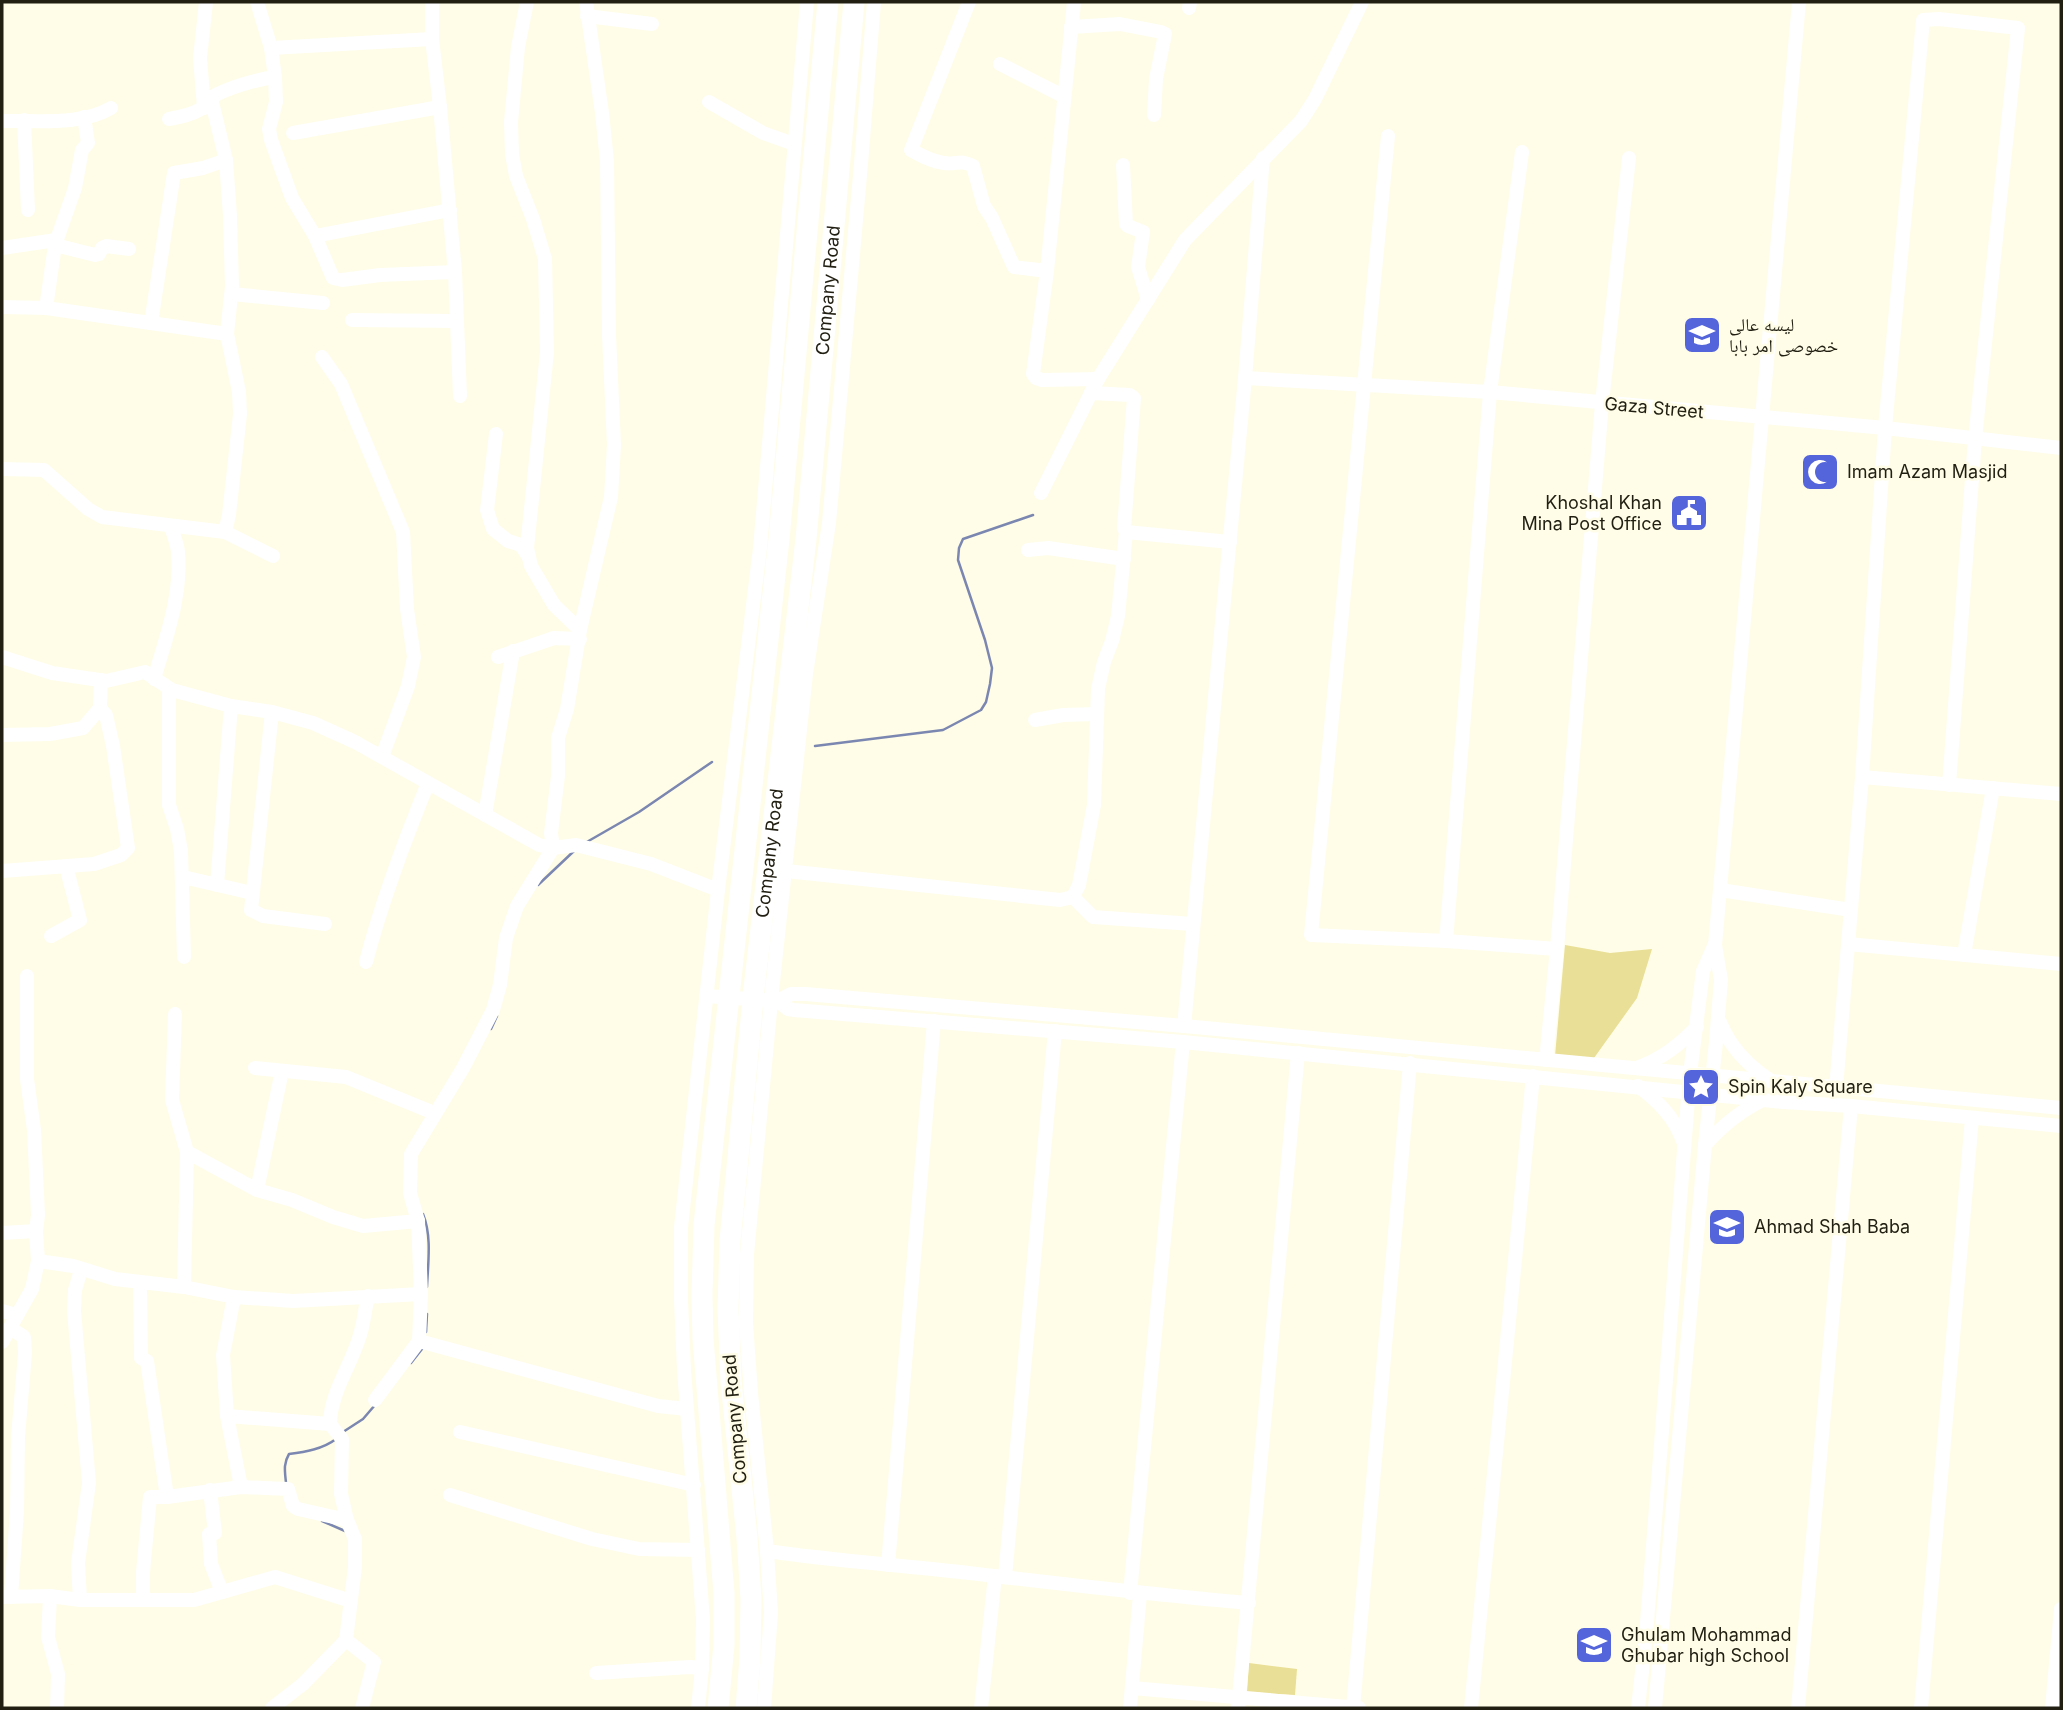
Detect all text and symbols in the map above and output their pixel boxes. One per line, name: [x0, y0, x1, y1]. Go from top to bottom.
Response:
street label: Company Road: [811, 225, 844, 356]
school or university icon: لیسه عالی خصوصی امر بابا: [1681, 314, 1723, 356]
place label: لیسه عالی خصوصی امر بابا: [1729, 314, 1838, 357]
street label: Gaza Street: [1604, 393, 1705, 422]
mosque icon: Imam Azam Masjid: [1799, 451, 1841, 493]
place label: Imam Azam Masjid: [1847, 461, 2007, 482]
place label: Khoshal Khan Mina Post Office: [1521, 492, 1662, 534]
public building icon: Khoshal Khan Mina Post Office: [1668, 492, 1710, 534]
street label: Company Road: [751, 787, 787, 919]
place icon: Spin Kaly Square: [1680, 1066, 1722, 1108]
place label: Spin Kaly Square: [1728, 1076, 1873, 1097]
school or university icon: Ahmad Shah Baba: [1706, 1206, 1748, 1248]
place label: Ahmad Shah Baba: [1754, 1216, 1910, 1237]
street label: Company Road: [718, 1353, 751, 1485]
school or university icon: Ghulam Mohammad Ghubar high School: [1573, 1624, 1615, 1666]
place label: Ghulam Mohammad Ghubar high School: [1621, 1624, 1791, 1666]

